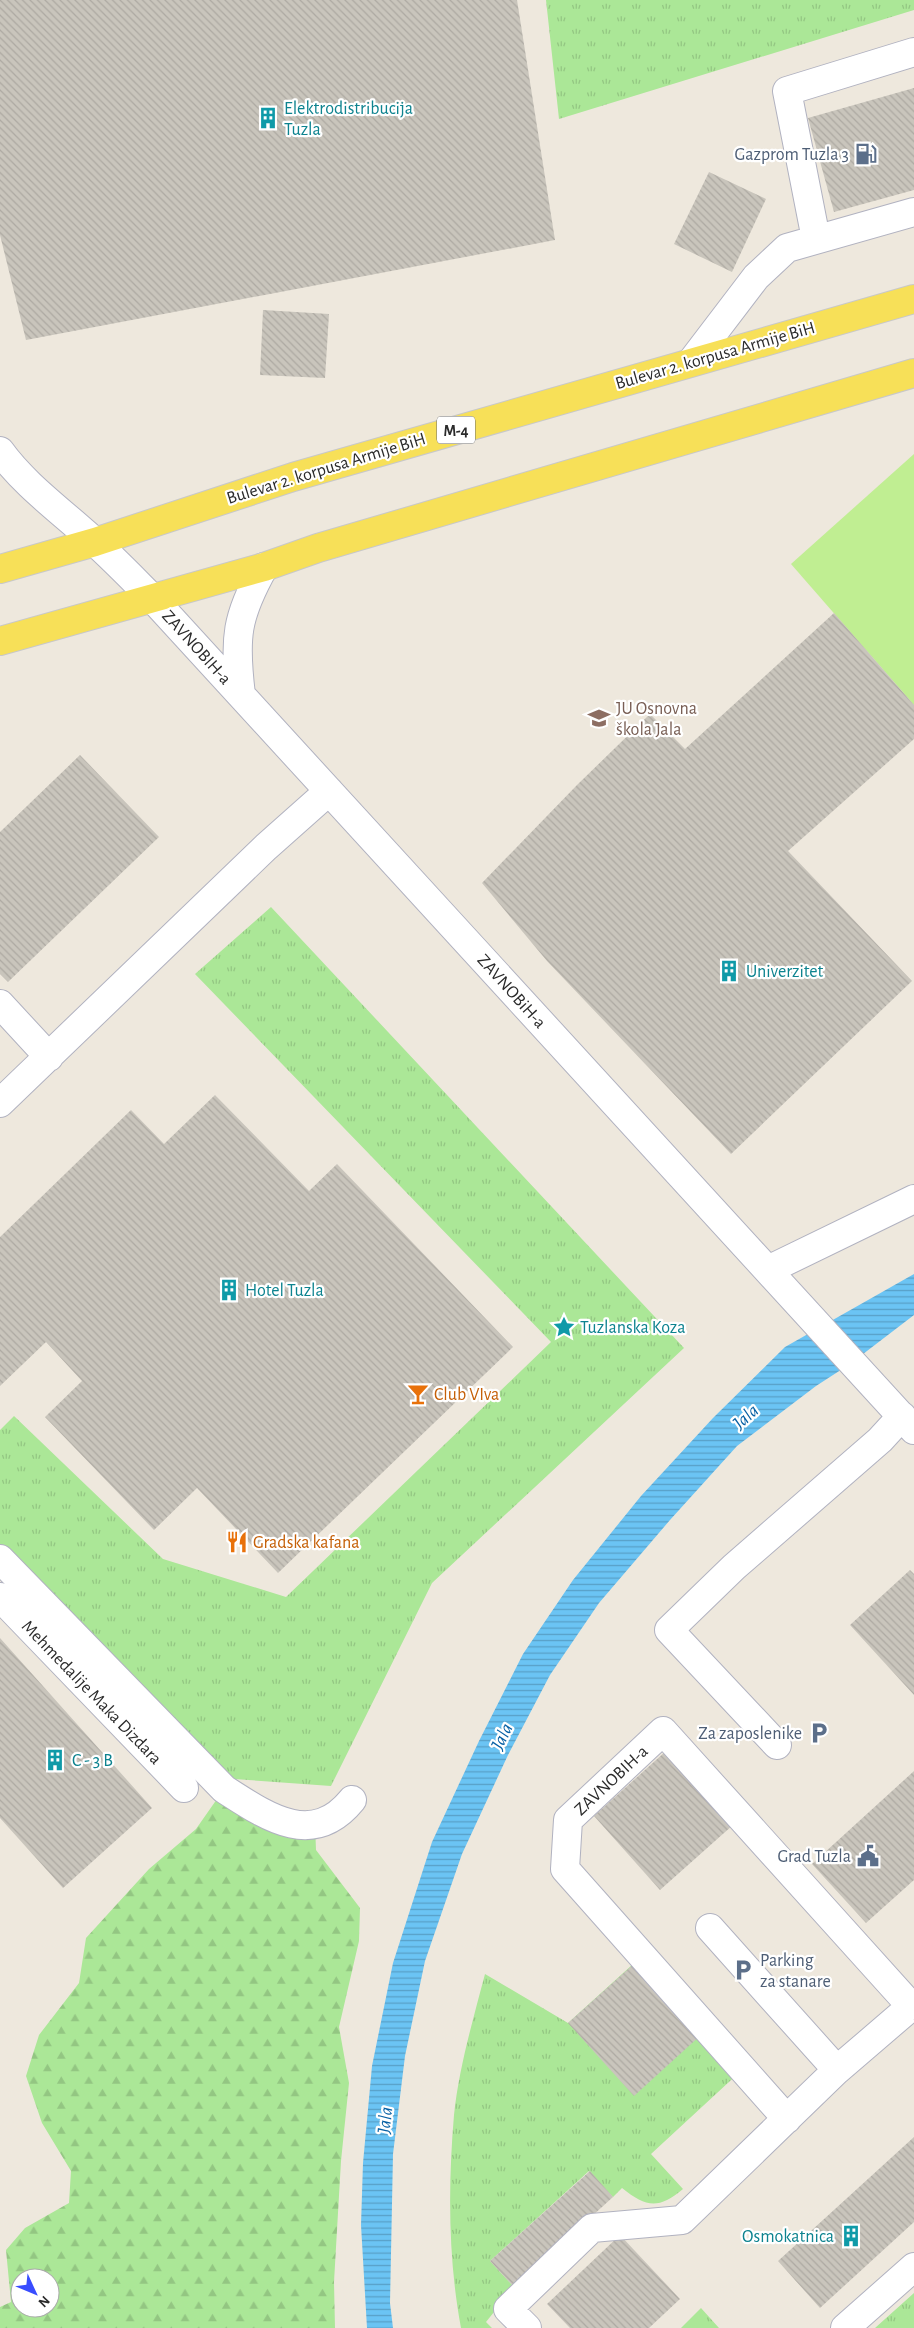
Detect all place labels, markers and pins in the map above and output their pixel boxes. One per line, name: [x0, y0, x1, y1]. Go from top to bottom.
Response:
place label: Elektrodistribucija Tuzla: [284, 100, 413, 139]
building icon: Elektrodistribucija Tuzla: [255, 105, 281, 131]
fuel station icon: Gazprom Tuzla 3: [853, 141, 879, 167]
place label: Gazprom Tuzla 3: [735, 146, 849, 164]
place label: JU Osnovna škola Jala: [616, 700, 697, 739]
school or university icon: JU Osnovna škola Jala: [586, 705, 612, 731]
building icon: Univerzitet: [716, 958, 742, 984]
place label: Univerzitet: [746, 963, 824, 981]
building icon: Hotel Tuzla: [216, 1277, 242, 1303]
place label: Hotel Tuzla: [245, 1282, 324, 1300]
place icon: Tuzlanska Koza: [551, 1314, 577, 1340]
place label: Tuzlanska Koza: [580, 1319, 686, 1337]
bar icon: Club VIva: [405, 1381, 431, 1407]
place label: Club VIva: [434, 1386, 499, 1404]
restaurant icon: Gradska kafana: [224, 1529, 250, 1555]
place label: Gradska kafana: [253, 1534, 360, 1552]
parking icon: Za zaposlenike: [806, 1720, 832, 1746]
place label: Za zaposlenike: [698, 1725, 802, 1743]
building icon: C - 3 B: [42, 1747, 68, 1773]
place label: C - 3 B: [72, 1752, 113, 1770]
public building icon: Grad Tuzla: [855, 1843, 881, 1869]
place label: Grad Tuzla: [777, 1848, 851, 1866]
place label: Parking za stanare: [760, 1952, 831, 1991]
parking icon: Parking za stanare: [730, 1957, 756, 1983]
building icon: Osmokatnica: [838, 2223, 864, 2249]
place label: Osmokatnica: [742, 2228, 834, 2246]

